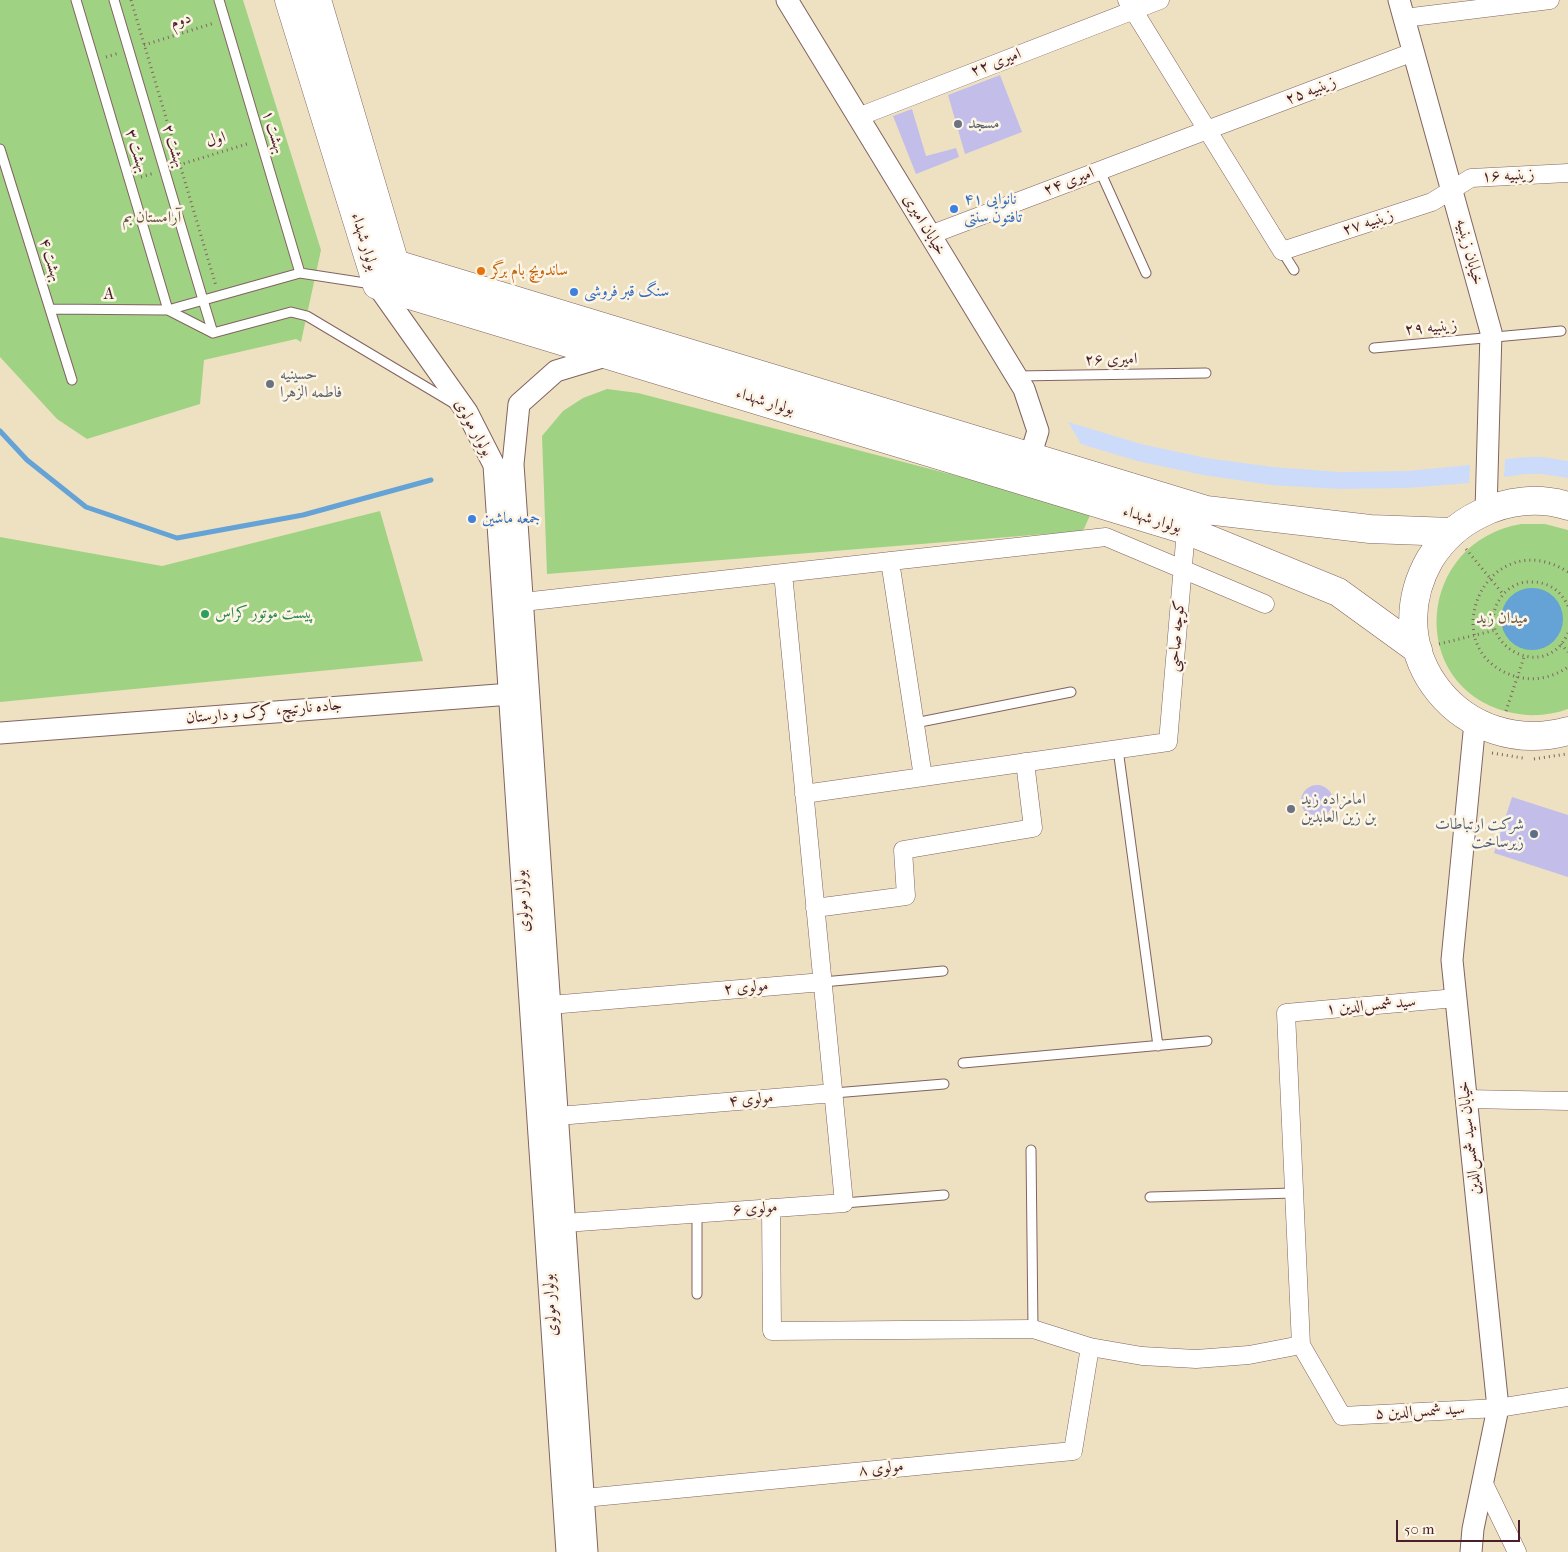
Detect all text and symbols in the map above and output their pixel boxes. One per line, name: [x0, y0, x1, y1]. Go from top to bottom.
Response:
street label: دوم: [168, 9, 194, 33]
street label: امیری ۲۲: [968, 45, 1024, 81]
street label: زینبیه ۲۵: [1283, 73, 1339, 109]
street label: بهشت ۱: [257, 108, 289, 156]
place label: مسجد: [968, 114, 999, 134]
marker: مسجد: [952, 118, 964, 130]
street label: بهشت ۲: [157, 122, 189, 170]
street label: بهشت ۳: [120, 127, 152, 175]
street label: اول: [204, 128, 228, 152]
street label: امیری ۲۴: [1041, 164, 1097, 200]
street label: زینبیه ۱۶: [1481, 165, 1535, 187]
place label: نانوایی ۴۱ تافتون سنتی: [964, 190, 1022, 228]
street label: خیابان امیری: [898, 191, 950, 259]
marker: نانوایی ۴۱ تافتون سنتی: [948, 203, 960, 215]
street label: زینبیه ۲۷: [1340, 206, 1396, 240]
park label: آرامستان بم: [123, 208, 181, 228]
street label: بولوار شهداء: [346, 210, 382, 274]
street label: خیابان زینبیه: [1451, 217, 1487, 287]
street label: بهشت ۴: [34, 236, 66, 284]
place label: ساندویچ بام برگر: [491, 261, 568, 281]
marker: ساندویچ بام برگر: [475, 265, 487, 277]
place label: سنگ قبر فروشی: [584, 282, 669, 302]
street label: A: [104, 285, 114, 305]
marker: سنگ قبر فروشی: [568, 286, 580, 298]
street label: زینبیه ۲۹: [1404, 316, 1458, 340]
street label: امیری ۲۶: [1084, 350, 1138, 370]
place label: حسینیه فاطمه الزهرا: [280, 365, 342, 403]
marker: حسینیه فاطمه الزهرا: [264, 378, 276, 390]
street label: بولوار شهداء: [733, 384, 797, 420]
street label: بولوار مولوی: [449, 396, 497, 460]
street label: بولوار شهداء: [1120, 502, 1184, 538]
place label: جمعه ماشین: [482, 509, 540, 529]
marker: جمعه ماشین: [466, 513, 478, 525]
street label: کوچه صاحبی: [1164, 599, 1190, 673]
place label: پیست موتور کراس: [215, 604, 313, 624]
marker: پیست موتور کراس: [199, 608, 211, 620]
park label: میدان زید: [1476, 609, 1528, 629]
street label: جاده نارتیچ، کرک و دارستان: [185, 696, 343, 728]
place label: امامزاده زید بن زین العابدین: [1301, 790, 1376, 828]
marker: امامزاده زید بن زین العابدین: [1285, 803, 1297, 815]
place label: شرکت ارتباطات زیرساخت: [1435, 815, 1524, 853]
marker: شرکت ارتباطات زیرساخت: [1528, 828, 1540, 840]
street label: بولوار مولوی: [511, 869, 535, 933]
street label: مولوی ۲: [723, 976, 769, 1000]
street label: سید شمس‌الدین ۱: [1325, 993, 1417, 1019]
street label: خیابان سید شمس‌الدین: [1454, 1080, 1486, 1196]
street label: مولوی ۴: [728, 1088, 774, 1112]
street label: مولوی ۶: [732, 1198, 778, 1220]
street label: بولوار مولوی: [539, 1273, 563, 1337]
street label: سید شمس‌الدین ۵: [1375, 1400, 1465, 1424]
street label: مولوی ۸: [858, 1457, 904, 1481]
scale bar: [1398, 1510, 1522, 1542]
text: 50 m: [1404, 1520, 1434, 1538]

